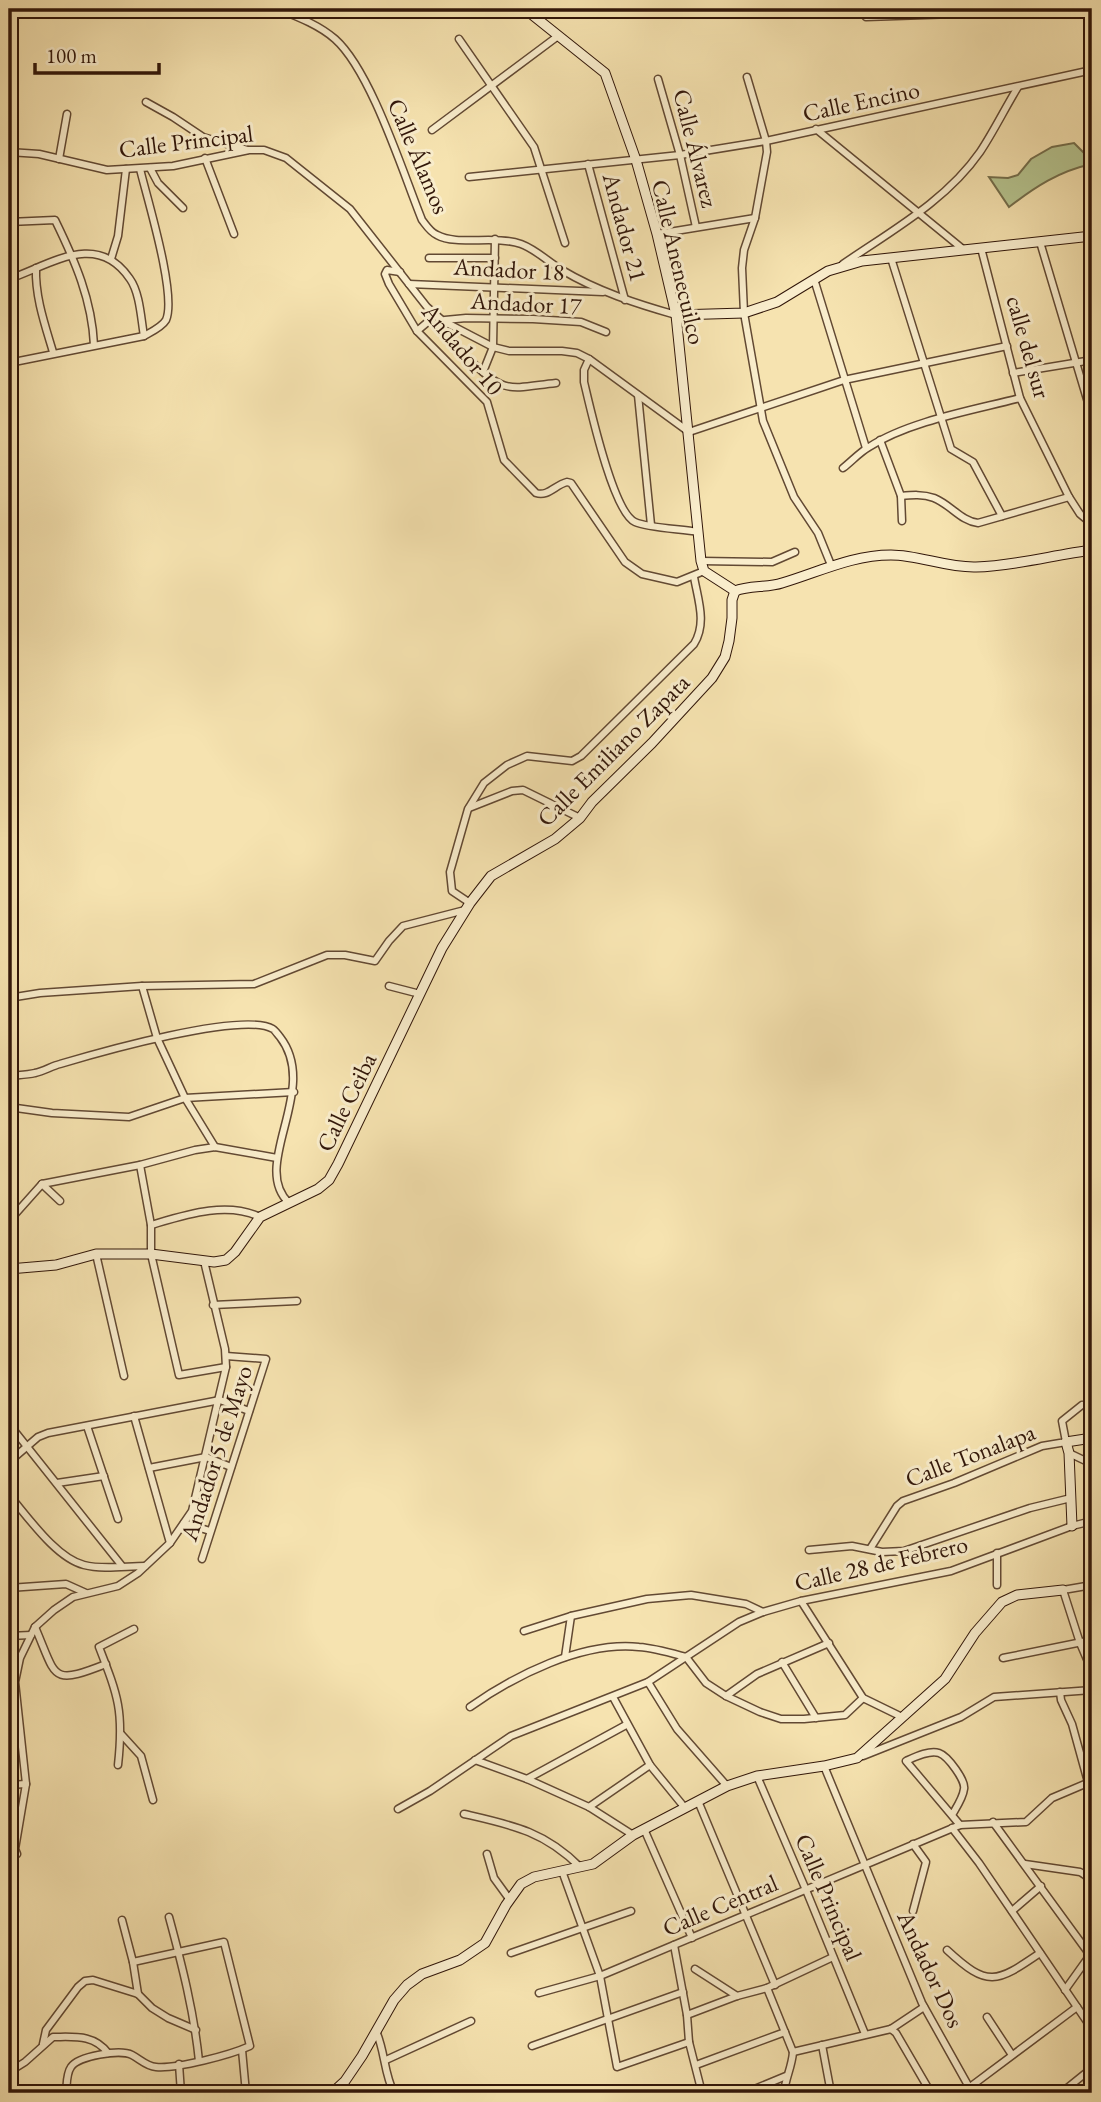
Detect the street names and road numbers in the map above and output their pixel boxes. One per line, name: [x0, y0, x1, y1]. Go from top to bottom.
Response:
street label: Calle Encino: [800, 73, 922, 129]
street label: Calle Álvarez: [666, 86, 726, 210]
street label: Calle Álamos: [381, 94, 457, 218]
street label: Calle Principal: [117, 117, 255, 165]
street label: Andador 21: [595, 168, 654, 285]
street label: Calle Anenecuilco: [645, 177, 713, 347]
street label: Andador 18: [452, 251, 565, 287]
street label: Andador 17: [469, 285, 583, 321]
street label: calle del sur: [1000, 292, 1058, 402]
street label: Andador 10: [415, 296, 511, 401]
street label: Calle Emiliano Zapata: [530, 667, 696, 833]
street label: Calle Ceiba: [309, 1047, 383, 1156]
street label: Andador 5 de Mayo: [173, 1361, 259, 1546]
street label: Calle Tonalapa: [901, 1416, 1040, 1494]
street label: Calle 28 de Febrero: [791, 1528, 971, 1598]
street label: Calle Principal: [788, 1829, 870, 1965]
street label: Calle Central: [658, 1867, 783, 1943]
street label: Andador Dos: [890, 1905, 972, 2032]

